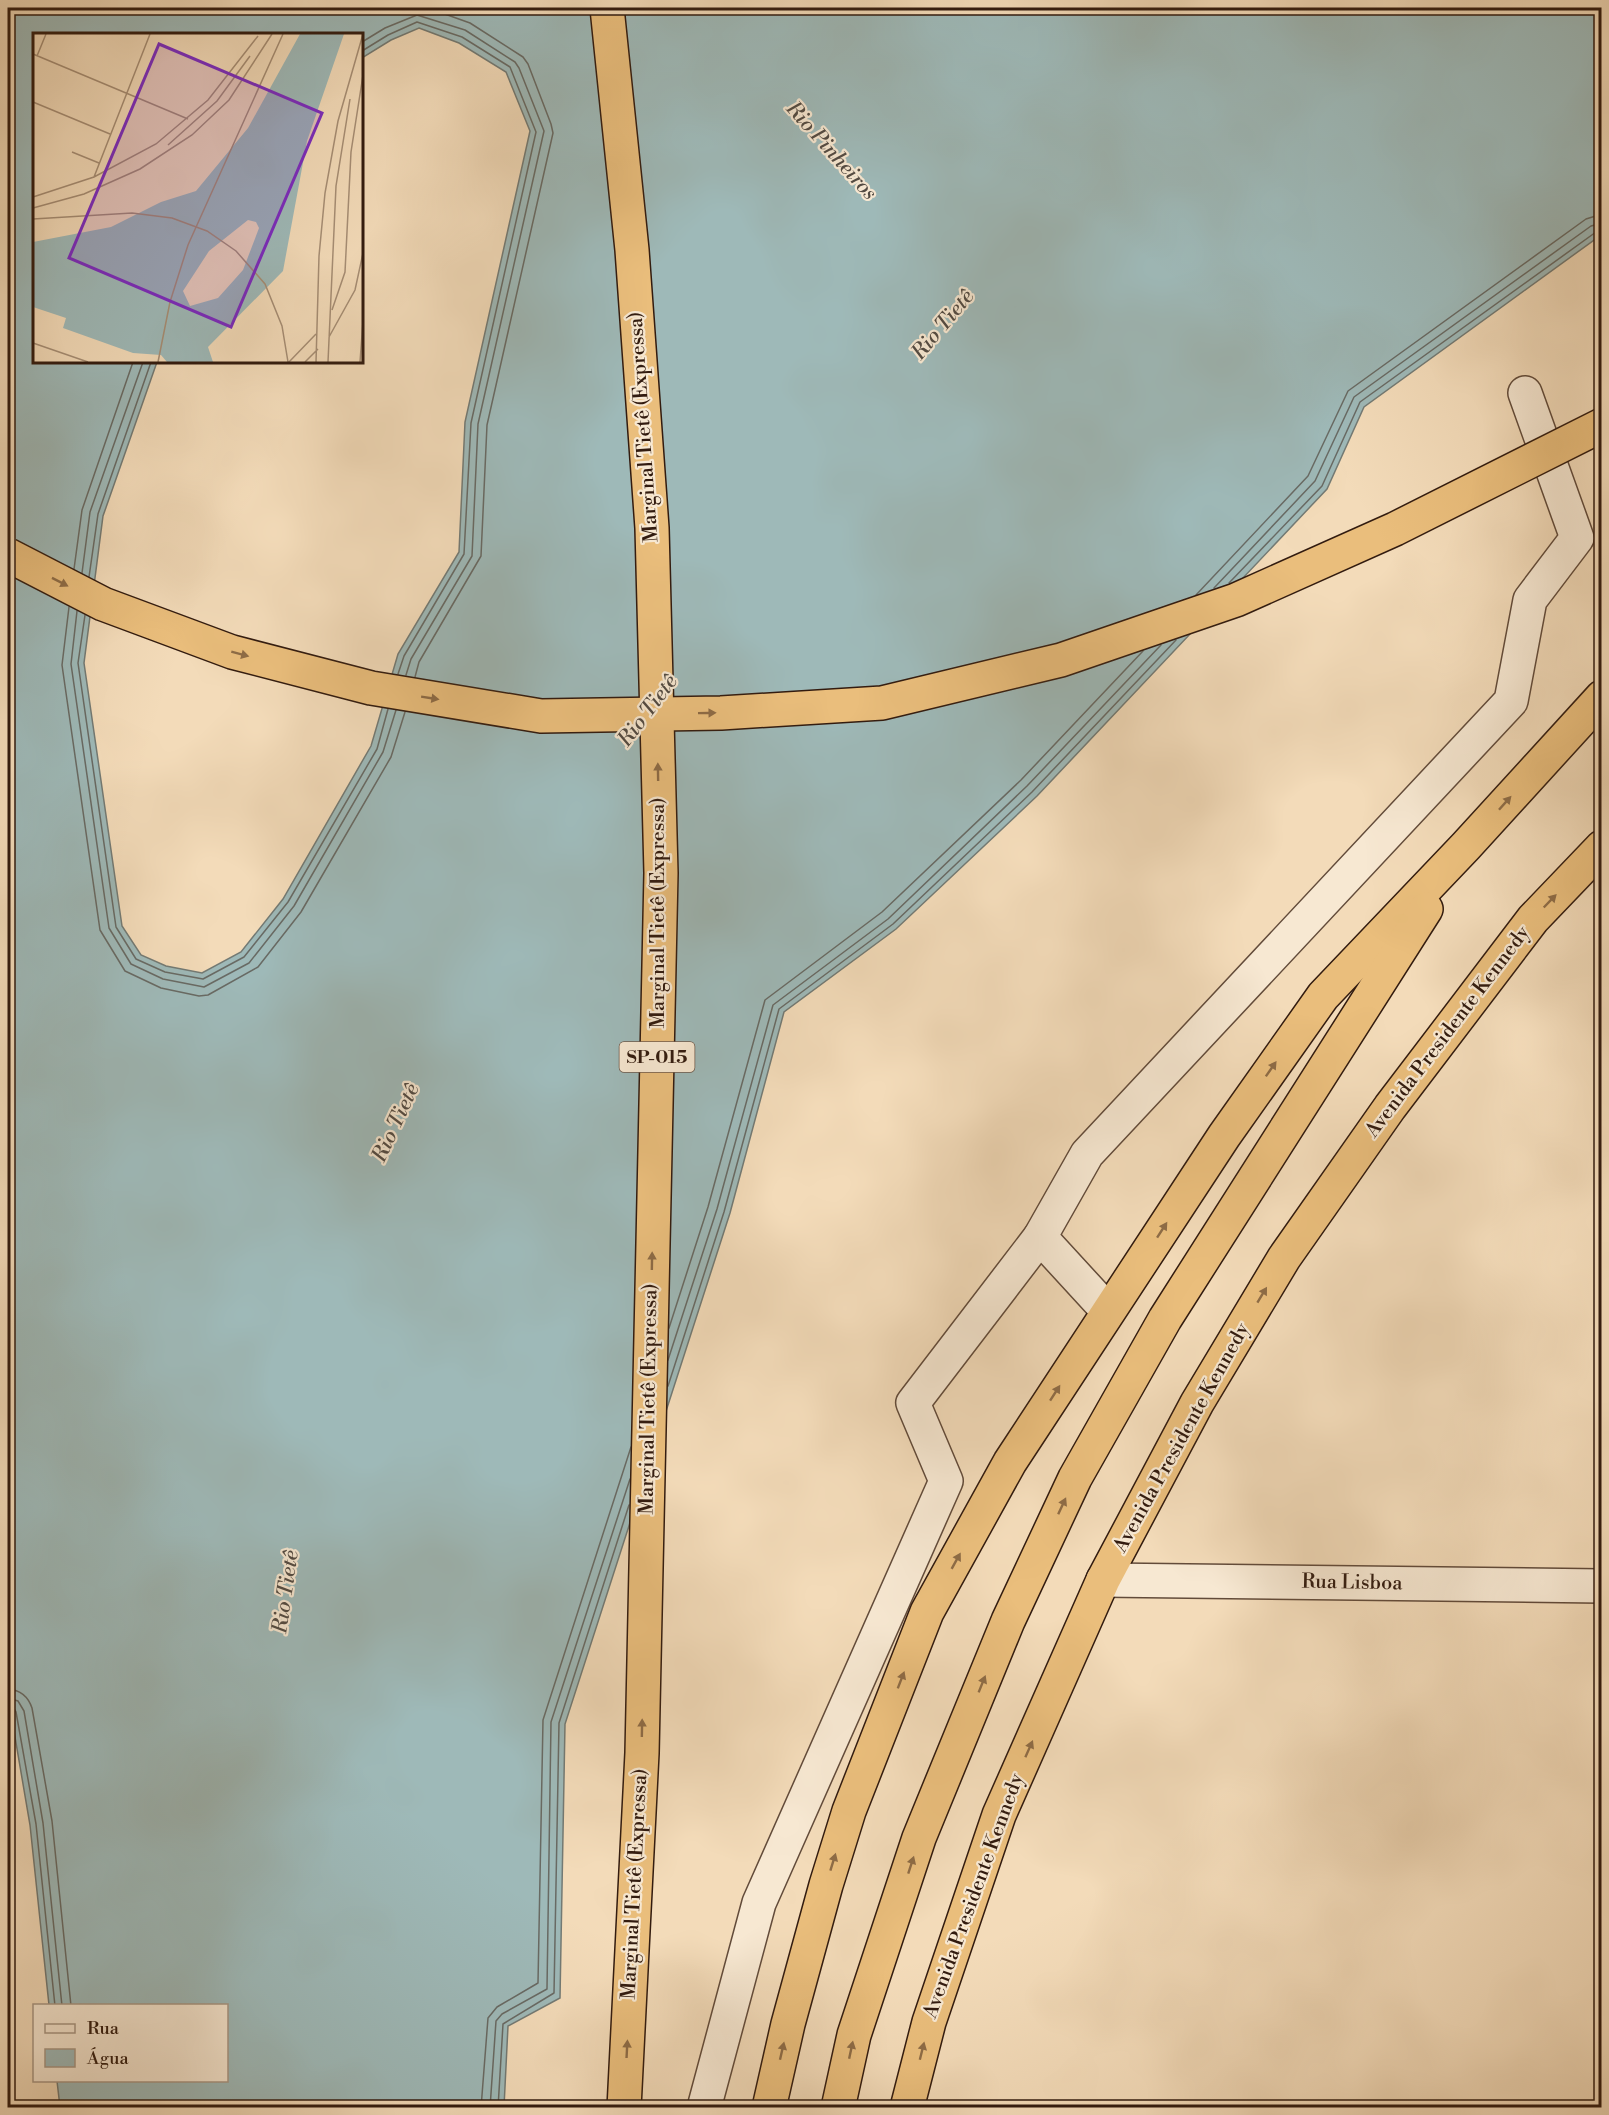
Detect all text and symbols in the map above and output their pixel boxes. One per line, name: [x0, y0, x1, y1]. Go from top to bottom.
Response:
inset map: [33, 33, 363, 363]
water label: Rio Pinheiros: [779, 96, 882, 206]
water label: Rio Tietê: [905, 284, 980, 366]
street label: Marginal Tietê (Expressa): [623, 311, 665, 543]
one-way arrow: [51, 577, 68, 586]
one-way arrow: [231, 650, 249, 660]
water label: Rio Tietê: [612, 670, 684, 753]
one-way arrow: [421, 694, 440, 703]
one-way arrow: [698, 708, 717, 718]
one-way arrow: [654, 762, 663, 781]
one-way arrow: [1498, 796, 1511, 811]
street label: Marginal Tietê (Expressa): [646, 797, 671, 1029]
one-way arrow: [1543, 894, 1557, 909]
street label: Avenida Presidente Kennedy: [1360, 921, 1536, 1144]
road number: SP-015: [620, 1042, 694, 1072]
one-way arrow: [1265, 1062, 1277, 1078]
water label: Rio Tietê: [366, 1079, 426, 1167]
one-way arrow: [1156, 1222, 1167, 1239]
one-way arrow: [648, 1251, 657, 1270]
street label: Marginal Tietê (Expressa): [634, 1283, 664, 1515]
one-way arrow: [1256, 1287, 1267, 1303]
street label: Avenida Presidente Kennedy: [1108, 1319, 1256, 1558]
one-way arrow: [1049, 1385, 1060, 1402]
one-way arrow: [1058, 1497, 1067, 1514]
water label: Rio Tietê: [267, 1548, 305, 1636]
one-way arrow: [950, 1553, 961, 1569]
street label: Rua Lisboa: [1301, 1570, 1403, 1596]
one-way arrow: [897, 1671, 907, 1689]
one-way arrow: [977, 1674, 987, 1692]
one-way arrow: [637, 1719, 647, 1738]
one-way arrow: [1024, 1740, 1033, 1757]
street label: Marginal Tietê (Expressa): [616, 1768, 654, 2000]
street label: Avenida Presidente Kennedy: [918, 1770, 1030, 2023]
one-way arrow: [829, 1853, 838, 1871]
one-way arrow: [906, 1856, 916, 1874]
legend: [33, 2004, 228, 2082]
text: Rua: [87, 2017, 120, 2040]
one-way arrow: [623, 2040, 632, 2059]
one-way arrow: [778, 2041, 788, 2060]
one-way arrow: [847, 2041, 856, 2060]
one-way arrow: [917, 2042, 927, 2060]
text: Água: [86, 2047, 129, 2070]

